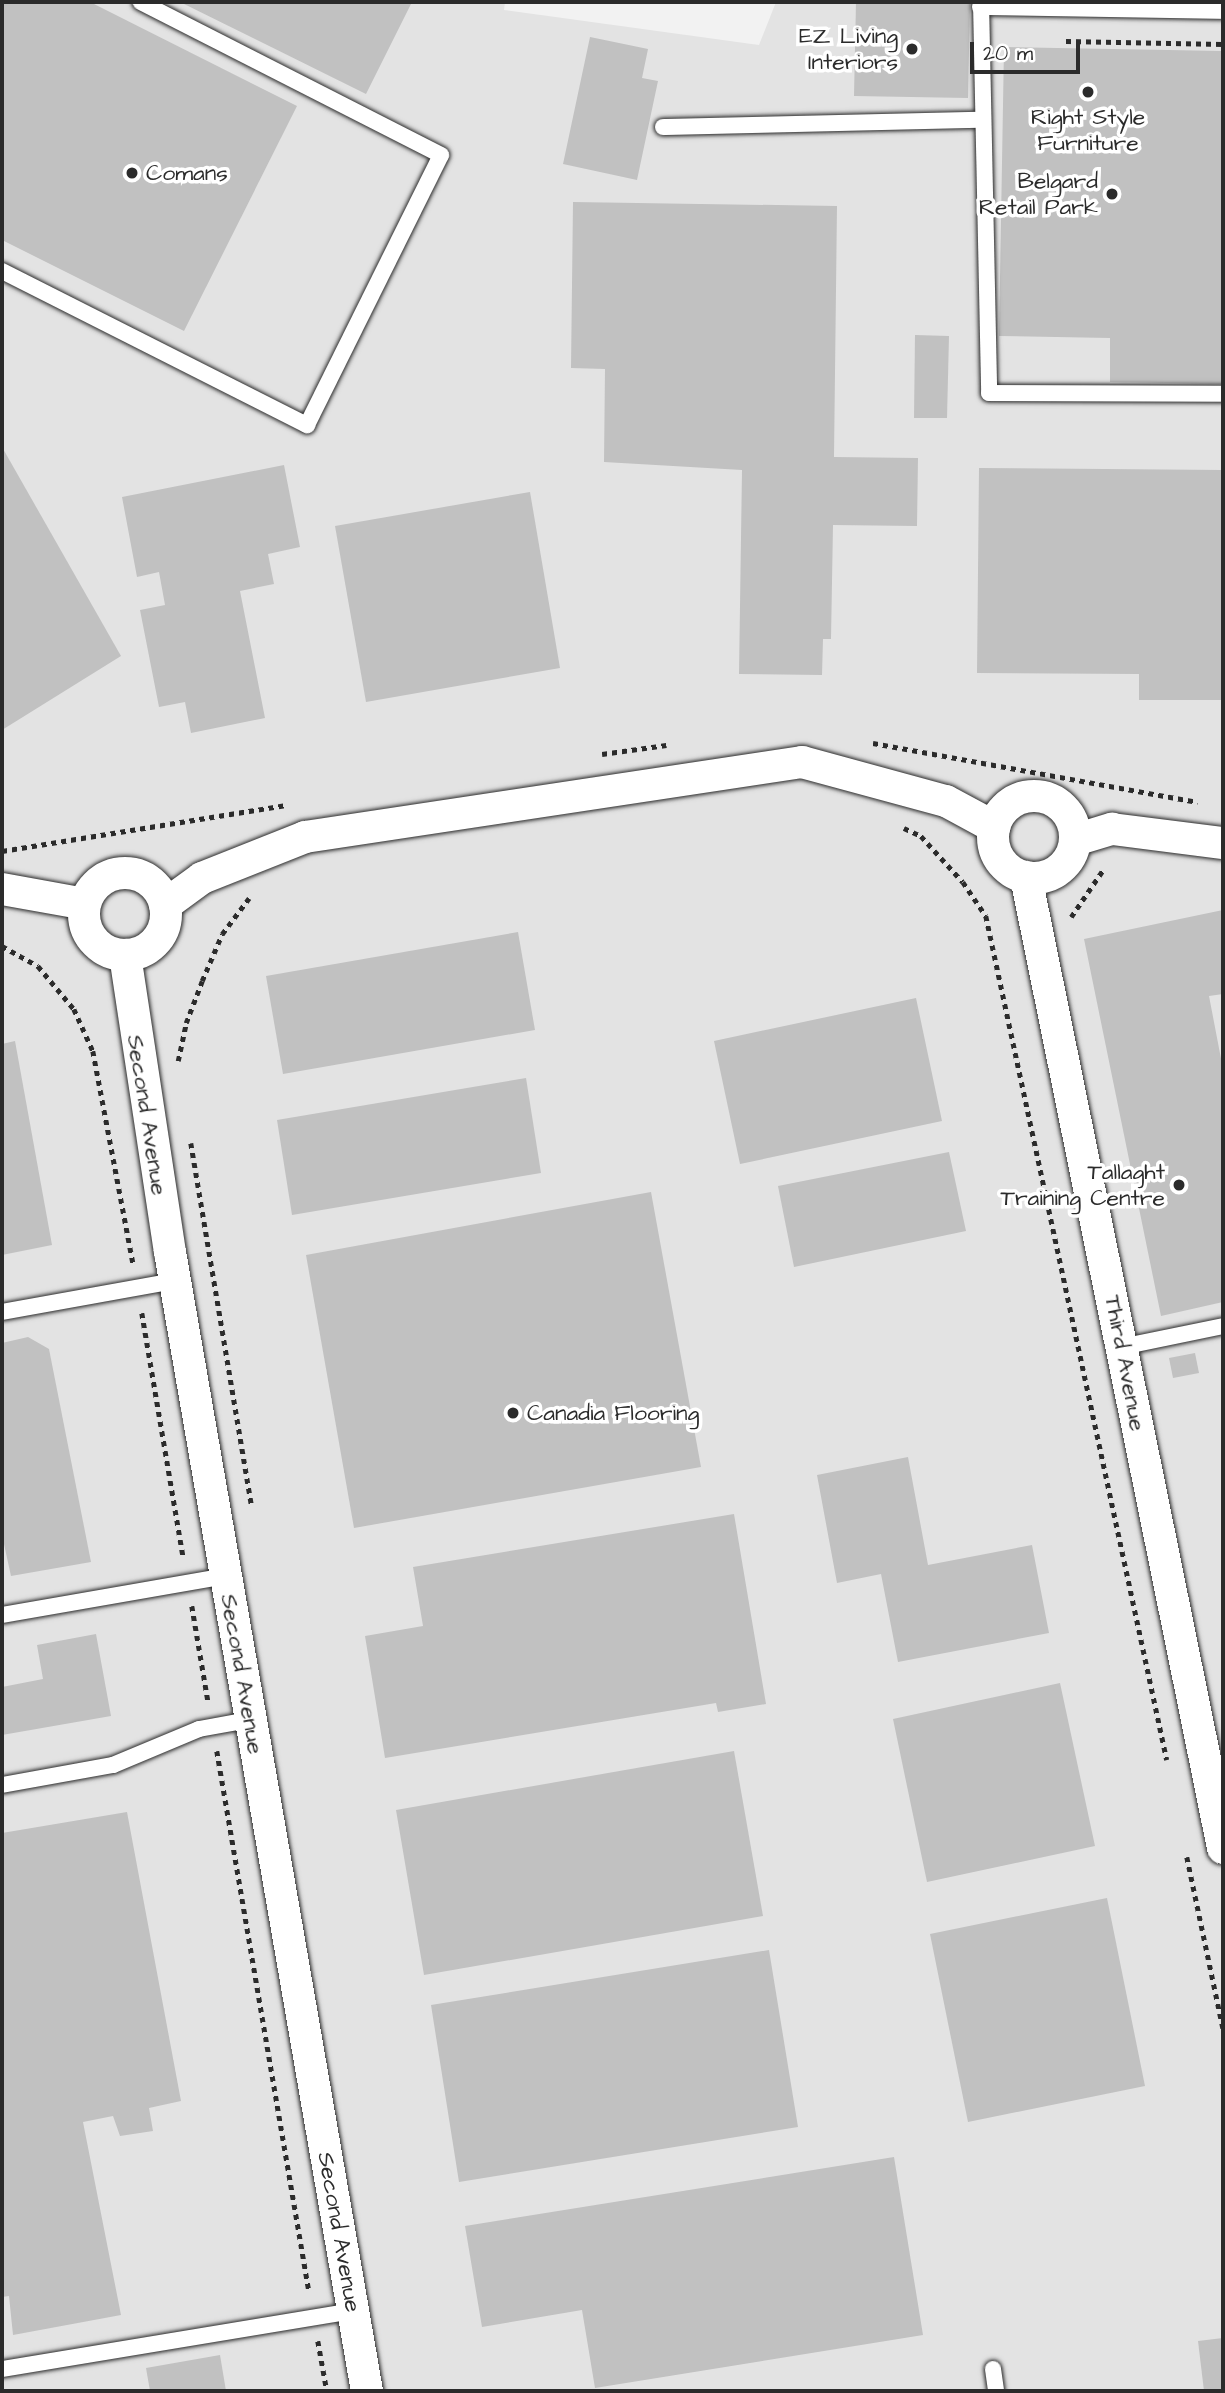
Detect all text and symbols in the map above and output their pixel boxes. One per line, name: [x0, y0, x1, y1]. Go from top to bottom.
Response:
place label: EZ Living Interiors: [799, 22, 898, 76]
scale bar: [973, 28, 1083, 72]
text: 20 m: [983, 39, 1033, 68]
marker: EZ Living Interiors: [904, 41, 920, 57]
marker: Right Style Furniture: [1080, 84, 1096, 100]
place label: Right Style Furniture: [1031, 103, 1145, 157]
place label: Comans: [146, 159, 228, 187]
marker: Comans: [124, 165, 140, 181]
place label: Belgard Retail Park: [979, 167, 1098, 221]
marker: Belgard Retail Park: [1104, 186, 1120, 202]
street label: Second Avenue: [121, 1033, 173, 1197]
place label: Tallaght Training Centre: [1001, 1158, 1165, 1212]
marker: Tallaght Training Centre: [1171, 1177, 1187, 1193]
street label: Third Avenue: [1098, 1293, 1152, 1433]
place label: Canadia Flooring: [527, 1399, 699, 1427]
marker: Canadia Flooring: [505, 1405, 521, 1421]
street label: Second Avenue: [214, 1592, 270, 1756]
street label: Second Avenue: [311, 2150, 367, 2314]

